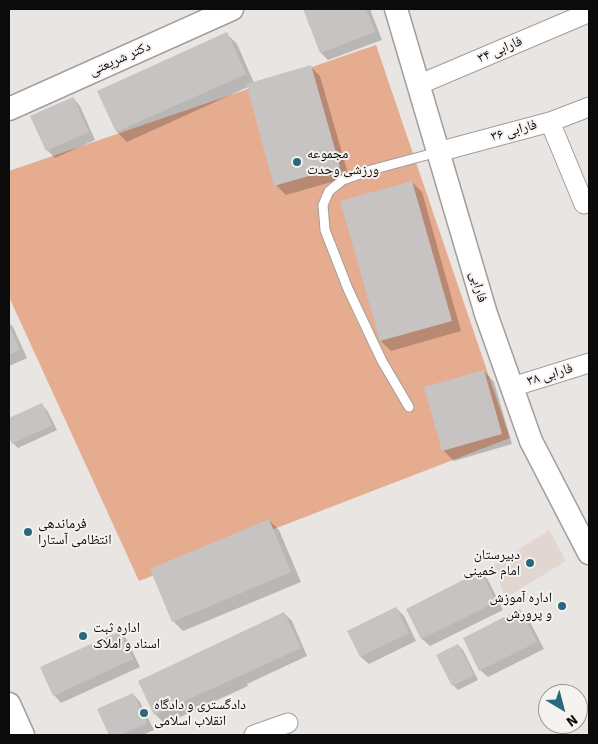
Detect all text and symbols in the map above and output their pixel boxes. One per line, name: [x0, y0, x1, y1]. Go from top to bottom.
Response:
street label: فارابی ۳۴: [475, 33, 525, 67]
street label: دکتر شریعتی: [87, 38, 153, 80]
street label: فارابی ۳۶: [489, 116, 539, 146]
place label: مجموعه ورزشی وحدت: [307, 146, 379, 178]
marker: مجموعه ورزشی وحدت: [291, 156, 303, 168]
street label: فارابی: [466, 269, 490, 305]
street label: فارابی ۳۸: [525, 360, 575, 390]
place label: فرماندهی انتظامی آستارا: [38, 516, 112, 548]
marker: فرماندهی انتظامی آستارا: [22, 526, 34, 538]
place label: دبیرستان امام خمینی: [463, 547, 520, 580]
marker: دبیرستان امام خمینی: [524, 557, 536, 569]
place label: اداره آموزش و پرورش: [489, 590, 552, 622]
marker: اداره آموزش و پرورش: [556, 600, 568, 612]
place label: اداره ثبت اسناد و املاک: [93, 620, 160, 652]
marker: اداره ثبت اسناد و املاک: [77, 630, 89, 642]
north arrow: [538, 684, 588, 734]
place label: دادگستری و دادگاه انقلاب اسلامی: [154, 697, 246, 730]
marker: دادگستری و دادگاه انقلاب اسلامی: [138, 707, 150, 719]
text: N: [563, 711, 581, 730]

